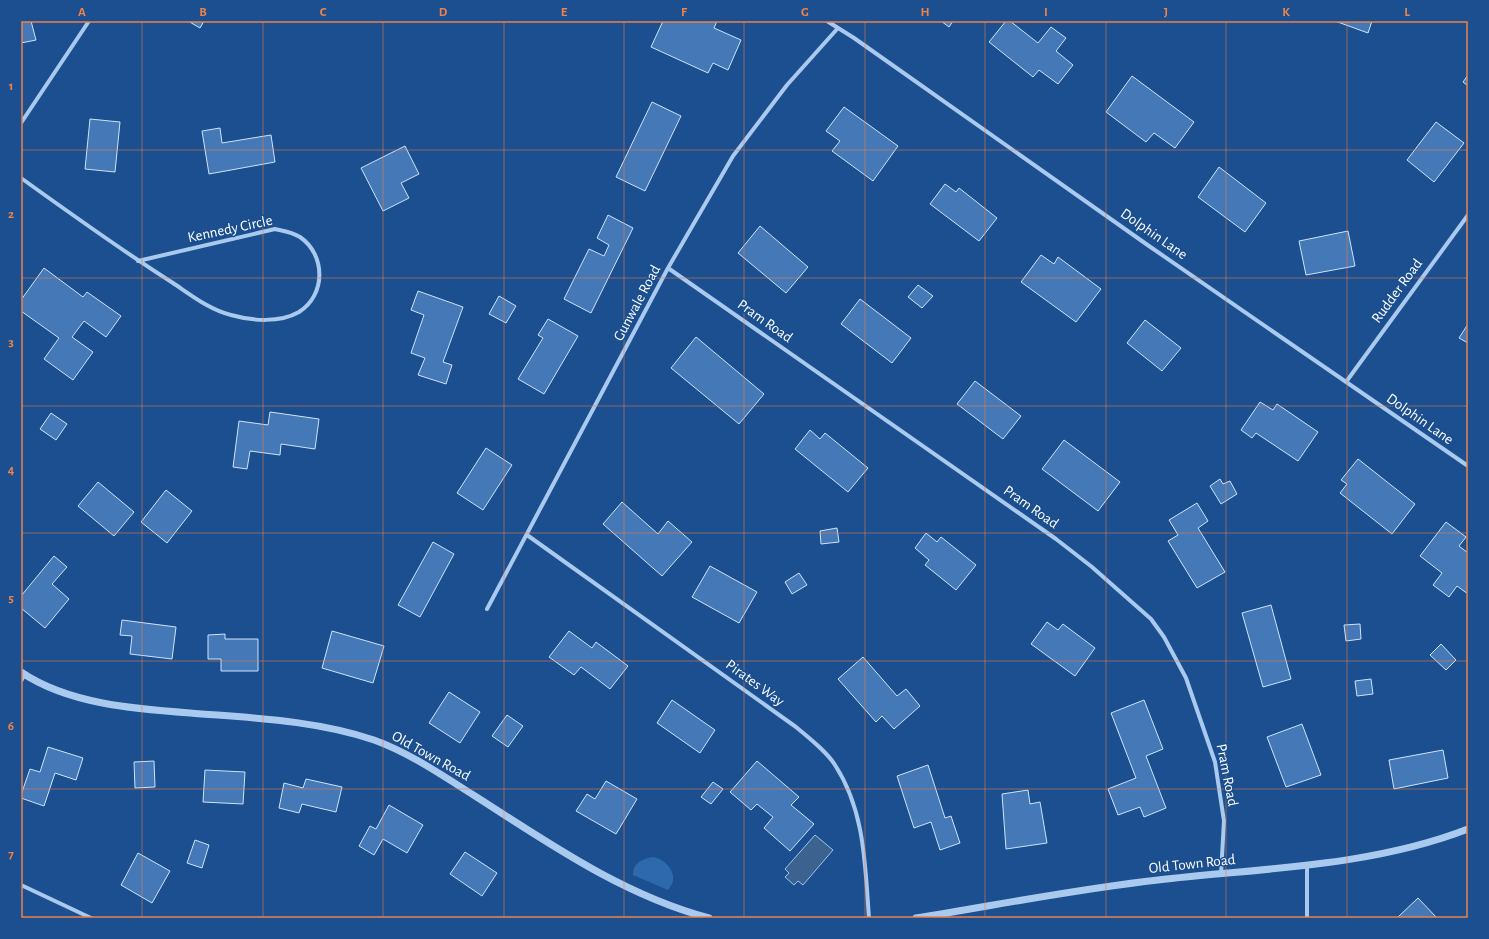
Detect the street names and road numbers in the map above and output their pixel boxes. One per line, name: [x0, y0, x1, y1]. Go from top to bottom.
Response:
street label: Dolphin Lane: [1118, 206, 1190, 262]
street label: Kennedy Circle: [186, 213, 274, 245]
street label: Rudder Road: [1369, 256, 1425, 326]
street label: Gunwale Road: [611, 262, 663, 343]
street label: Pram Road: [735, 297, 795, 345]
street label: Dolphin Lane: [1384, 391, 1456, 447]
street label: Pram Road: [1001, 483, 1061, 531]
street label: Pirates Way: [723, 657, 788, 709]
street label: Old Town Road: [389, 728, 473, 784]
street label: Pram Road: [1214, 742, 1240, 808]
street label: Old Town Road: [1148, 852, 1236, 876]

